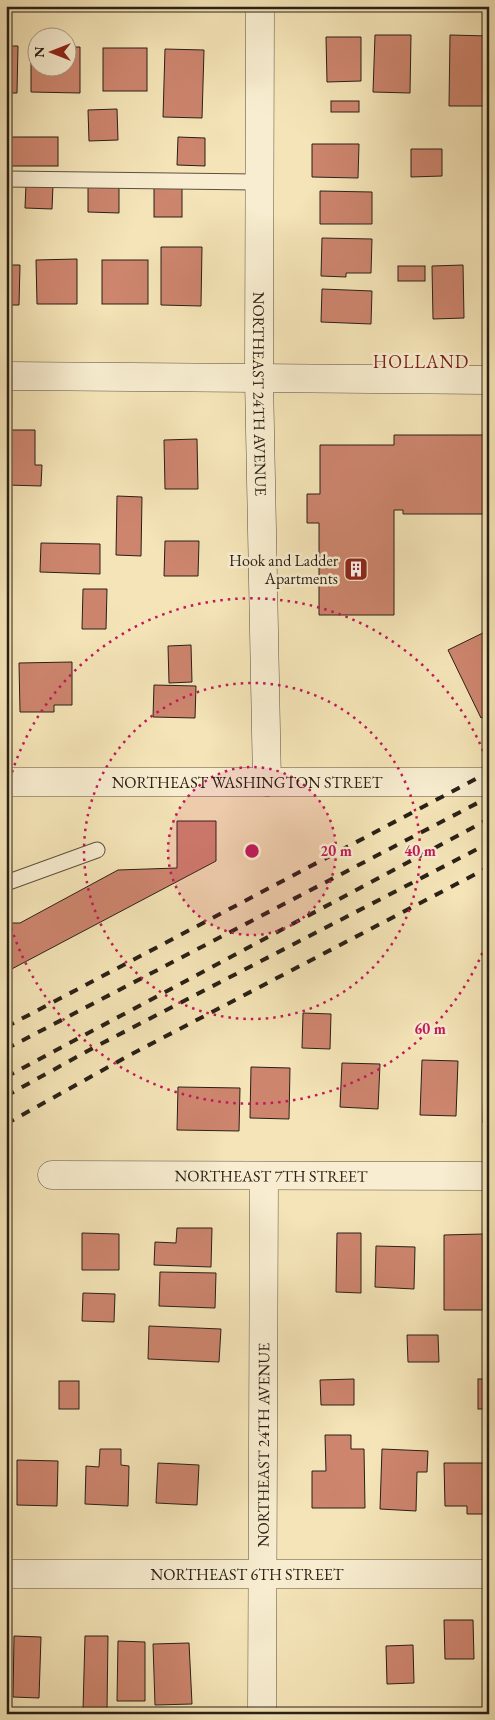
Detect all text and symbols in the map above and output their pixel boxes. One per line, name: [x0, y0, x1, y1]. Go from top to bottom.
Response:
north arrow: [28, 28, 78, 78]
text: N: [30, 46, 48, 58]
street label: NORTHEAST 24TH AVENUE: [248, 292, 272, 496]
district label: HOLLAND: [373, 350, 469, 373]
place label: Hook and Ladder Apartments: [229, 550, 339, 589]
building icon: Hook and Ladder Apartments: [343, 556, 369, 582]
street label: NORTHEAST WASHINGTON STREET: [112, 772, 383, 793]
text: 20 m: [320, 841, 352, 860]
text: 40 m: [404, 841, 436, 860]
centre of rings: [243, 842, 261, 860]
text: 60 m: [414, 1019, 446, 1038]
street label: NORTHEAST 7TH STREET: [175, 1165, 368, 1186]
street label: NORTHEAST 24TH AVENUE: [252, 1343, 274, 1547]
street label: NORTHEAST 6TH STREET: [151, 1564, 344, 1585]

